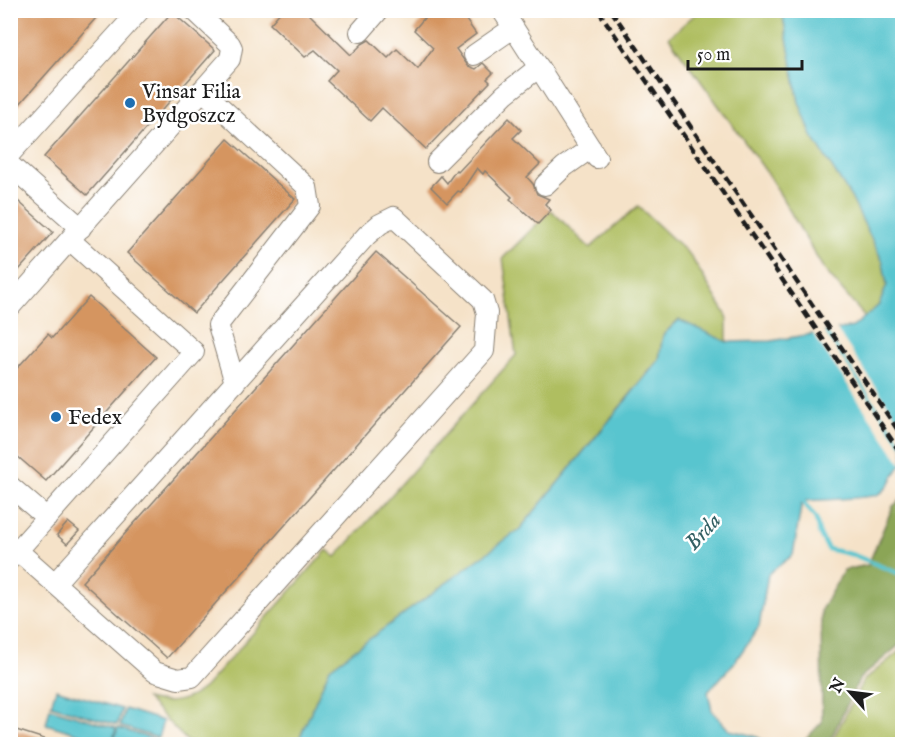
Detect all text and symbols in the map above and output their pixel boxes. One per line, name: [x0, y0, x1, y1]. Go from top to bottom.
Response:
scale bar: [688, 33, 802, 71]
text: 50 m: [697, 44, 730, 67]
place label: Vinsar Filia Bydgoszcz: [141, 79, 242, 130]
marker: Vinsar Filia Bydgoszcz: [123, 96, 137, 110]
place label: Fedex: [68, 405, 122, 432]
marker: Fedex: [49, 410, 63, 424]
water label: Brda: [679, 508, 728, 557]
north arrow: [820, 662, 880, 722]
text: N: [826, 675, 851, 698]

